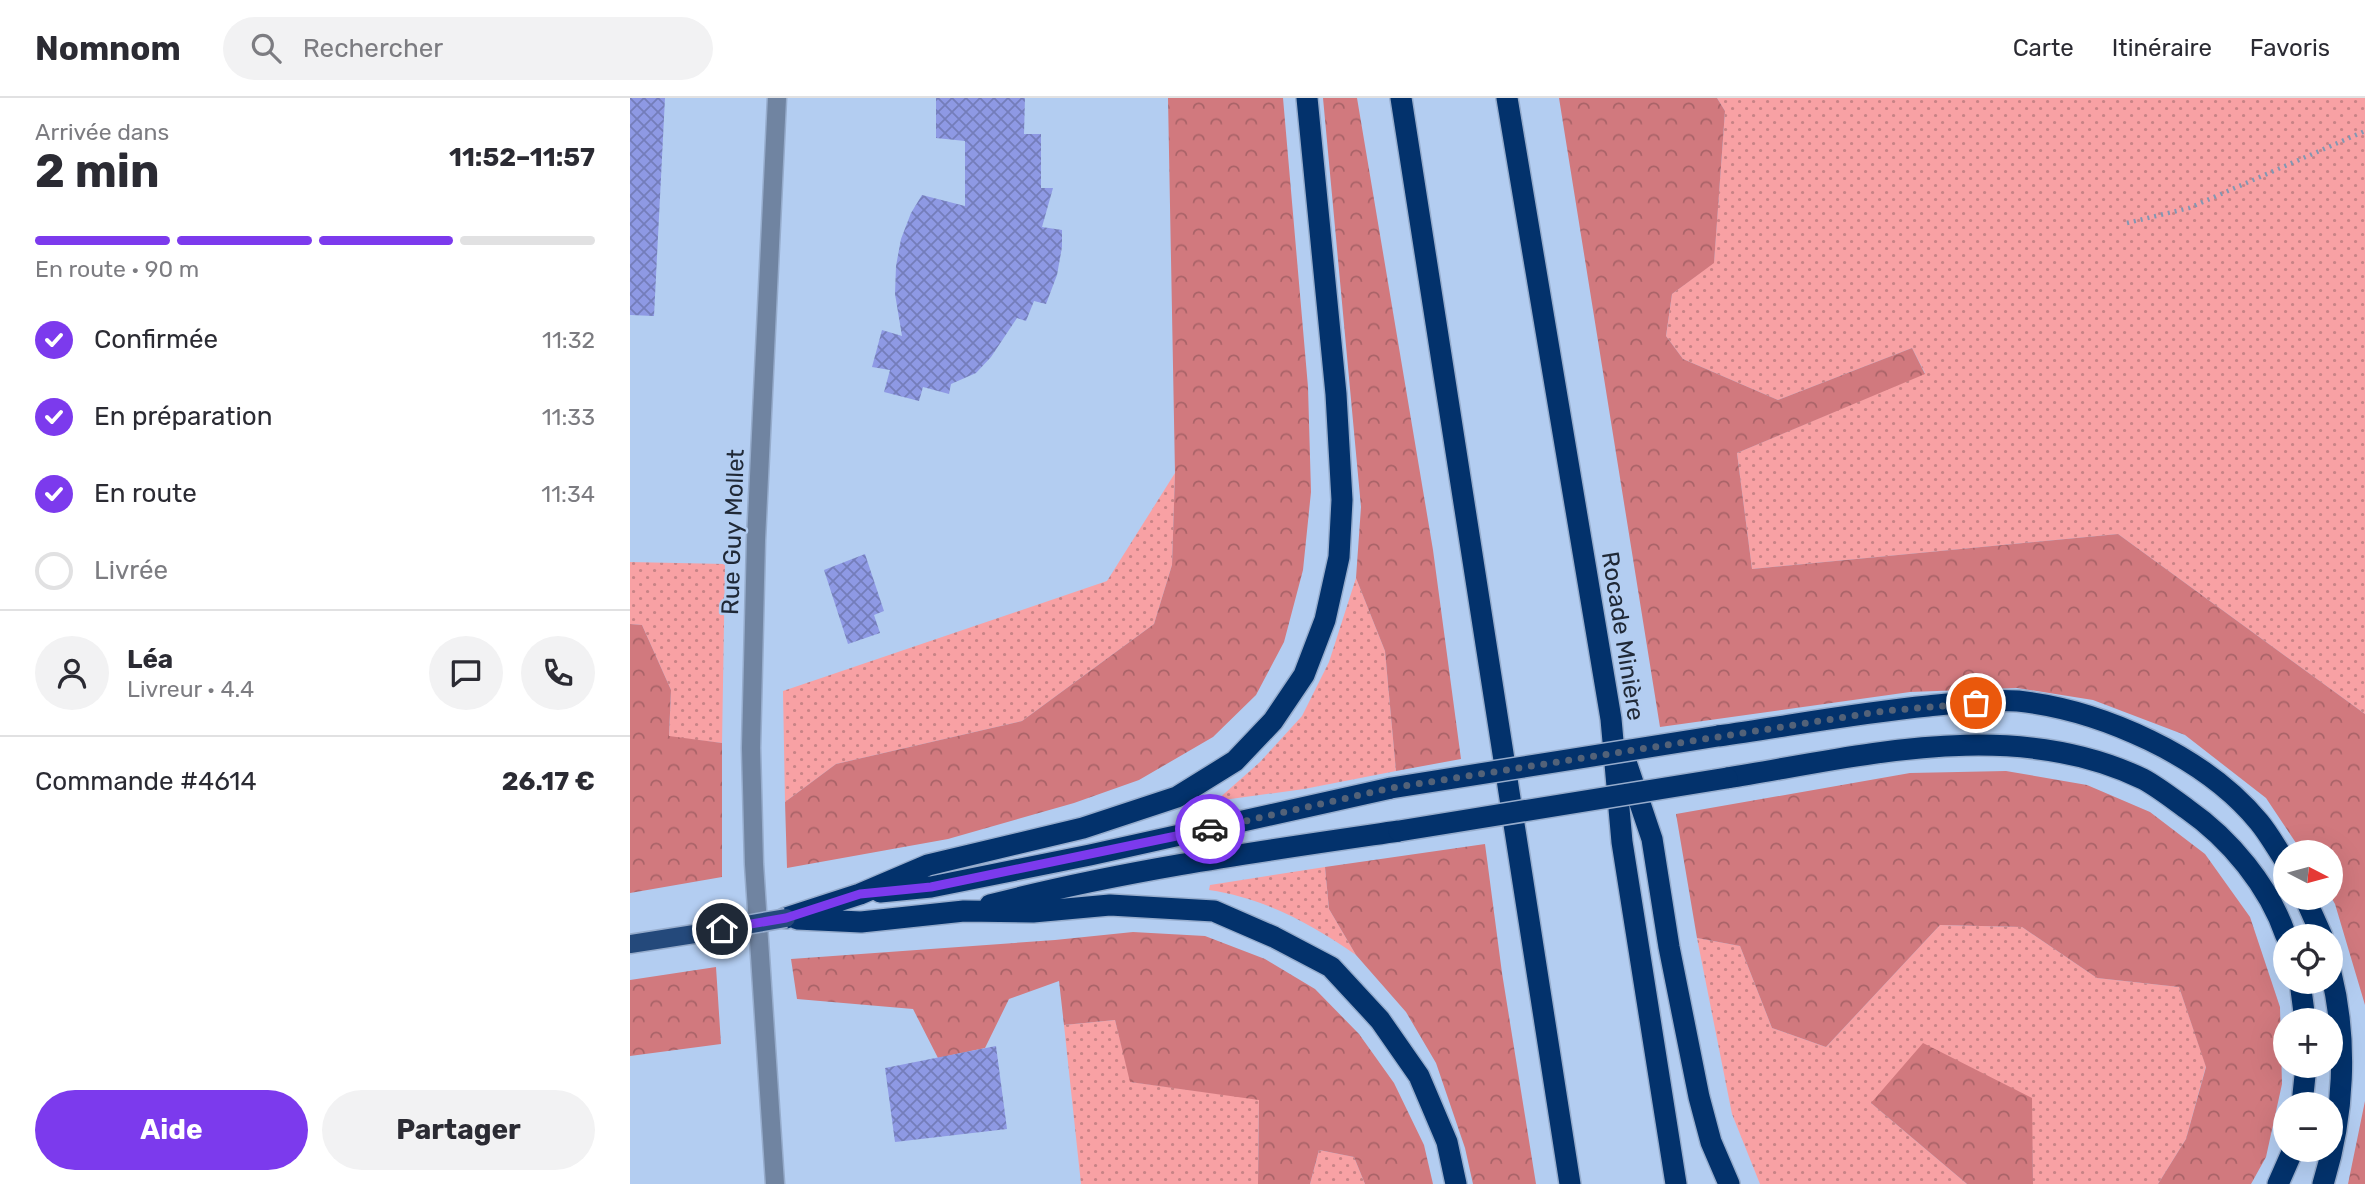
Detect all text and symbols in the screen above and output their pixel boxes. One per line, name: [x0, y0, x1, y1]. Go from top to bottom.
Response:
search box: [223, 17, 713, 80]
text: Nomnom: [35, 29, 181, 68]
icon: search: [247, 29, 285, 67]
text: Rechercher: [303, 33, 443, 64]
text: Carte: [2013, 34, 2074, 62]
text: Itinéraire: [2112, 34, 2212, 62]
text: Favoris: [2250, 34, 2330, 62]
text: Arrivée dans: [35, 118, 169, 146]
text: 11:52–11:57: [449, 142, 595, 173]
text: 2 min: [35, 144, 160, 199]
text: En route · 90 m: [35, 255, 199, 283]
icon: check: [35, 321, 73, 359]
text: Confirmée: [94, 324, 218, 355]
text: 11:32: [542, 326, 595, 354]
icon: check: [35, 398, 73, 436]
text: En préparation: [94, 401, 272, 432]
text: 11:33: [542, 403, 595, 431]
street label: Rue Guy Mollet: [716, 449, 750, 615]
icon: check: [35, 475, 73, 513]
text: En route: [94, 478, 197, 509]
text: 11:34: [541, 480, 595, 508]
street label: Rocade Minière: [1596, 550, 1650, 722]
text: Livrée: [94, 555, 168, 586]
button: person: [35, 636, 109, 710]
button: chat: [429, 636, 503, 710]
button: phone: [521, 636, 595, 710]
text: Léa: [127, 644, 173, 675]
pin: [1946, 673, 2006, 733]
text: Livreur · 4.4: [127, 675, 254, 703]
icon: bag: [1957, 684, 1995, 722]
text: Commande #4614: [35, 766, 257, 797]
text: 26.17 €: [502, 766, 595, 797]
courier: [1175, 794, 1245, 864]
icon: car: [1191, 810, 1229, 848]
north arrow: [2273, 840, 2343, 910]
map controls: [2273, 840, 2343, 1162]
pin: [692, 899, 752, 959]
icon: home: [703, 910, 741, 948]
button: locate: [2273, 924, 2343, 994]
button: +: [2273, 1008, 2343, 1078]
button: Aide: [35, 1090, 308, 1170]
button: Partager: [322, 1090, 595, 1170]
button: −: [2273, 1092, 2343, 1162]

